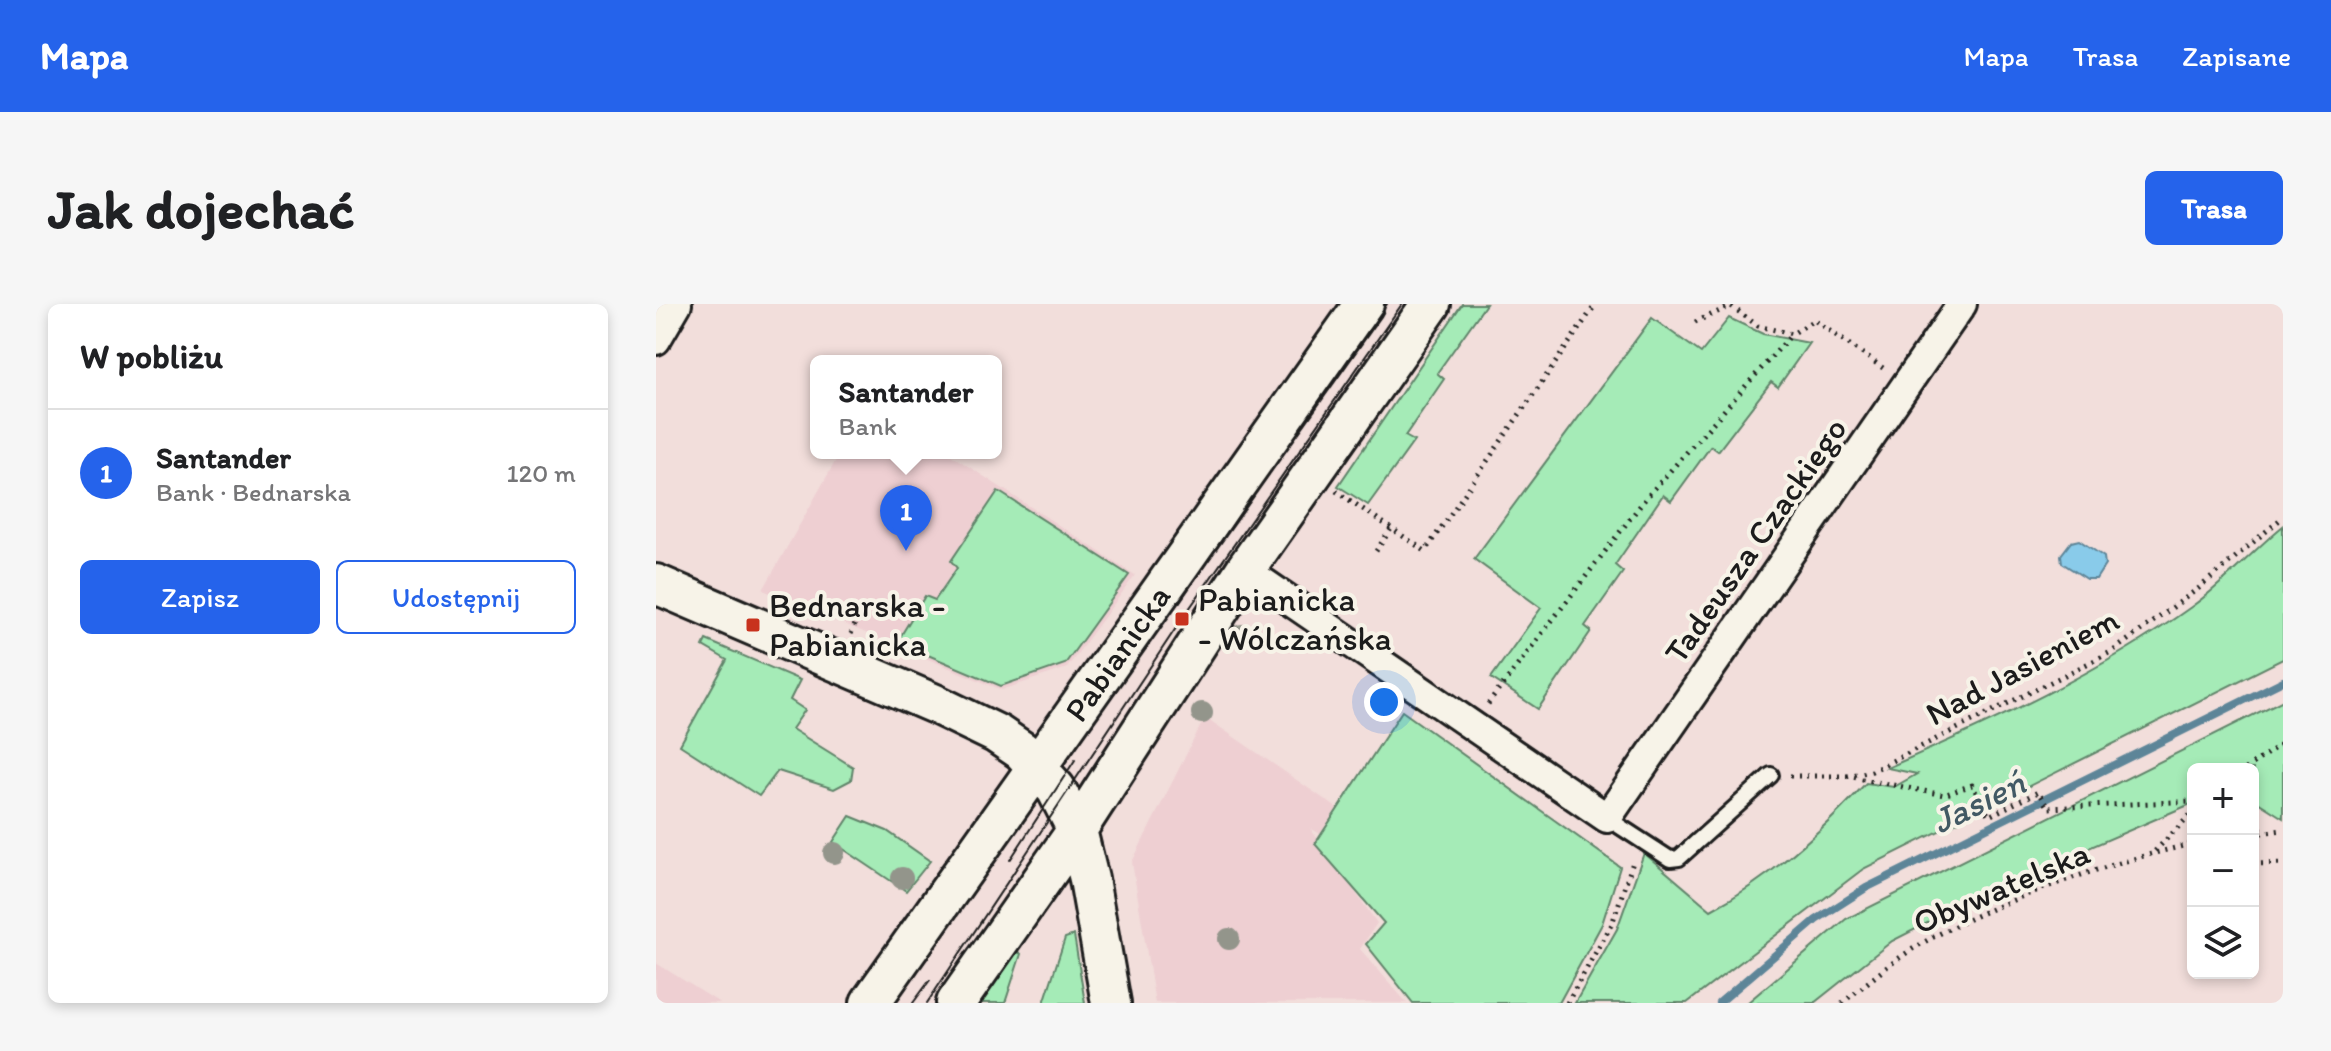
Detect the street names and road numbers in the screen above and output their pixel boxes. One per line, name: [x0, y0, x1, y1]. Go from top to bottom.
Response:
street label: Tadeusza Czackiego: [1655, 410, 1856, 671]
street label: Pabianicka: [1056, 577, 1179, 729]
street label: Nad Jasieniem: [1919, 598, 2126, 734]
street label: Obywatelska: [1907, 832, 2096, 943]

